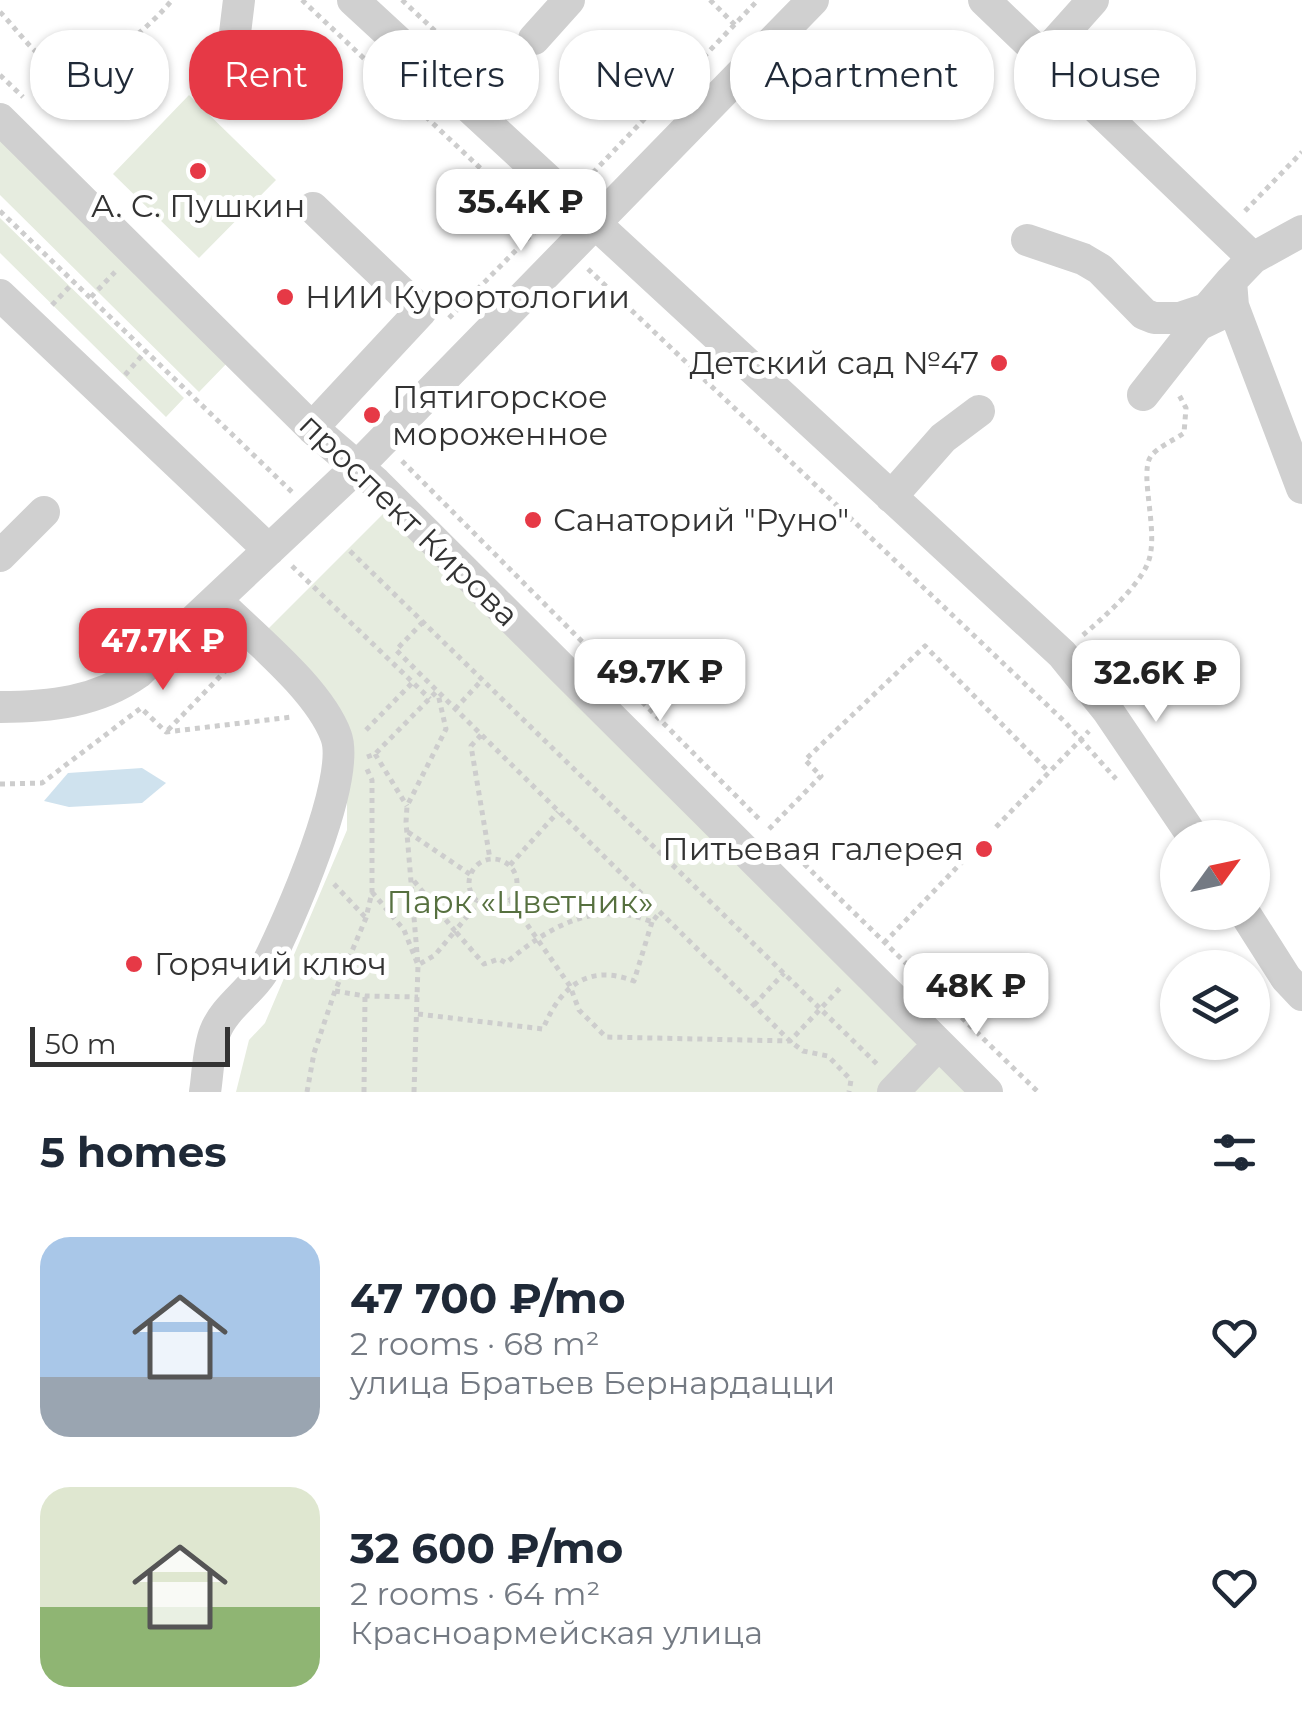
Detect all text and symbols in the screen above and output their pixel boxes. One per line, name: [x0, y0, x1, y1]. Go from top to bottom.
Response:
chip: Buy: [30, 30, 169, 120]
chip: Rent: [189, 30, 343, 120]
chip: Filters: [363, 30, 539, 120]
chip: New: [559, 30, 710, 120]
chip: Apartment: [730, 30, 994, 120]
chip: House: [1014, 30, 1196, 120]
marker: А. С. Пушкин: [187, 160, 209, 182]
pin: 35.4K ₽: [429, 169, 613, 254]
text: 35.4K ₽: [458, 182, 584, 221]
place label: А. С. Пушкин: [91, 186, 305, 225]
place label: НИИ Курортологии: [305, 277, 630, 316]
marker: НИИ Курортологии: [274, 286, 296, 308]
place label: Детский сад №47: [689, 343, 979, 382]
marker: Детский сад №47: [988, 352, 1010, 374]
place label: Пятигорское мороженное: [392, 377, 608, 453]
marker: Пятигорское мороженное: [361, 404, 383, 426]
street label: проспект Кирова: [292, 405, 527, 634]
place label: Санаторий "Руно": [553, 500, 849, 539]
marker: Санаторий "Руно": [522, 509, 544, 531]
pin: 47.7K ₽: [71, 608, 255, 693]
text: 47.7K ₽: [101, 621, 225, 660]
pin: 49.7K ₽: [568, 639, 752, 724]
pin: 32.6K ₽: [1064, 640, 1248, 725]
text: 49.7K ₽: [596, 652, 724, 691]
text: 32.6K ₽: [1094, 653, 1218, 692]
north arrow: [1160, 820, 1270, 930]
map controls: [1160, 820, 1270, 1060]
place label: Питьевая галерея: [662, 829, 964, 868]
marker: Питьевая галерея: [973, 838, 995, 860]
park label: Парк «Цветник»: [387, 882, 653, 921]
place label: Горячий ключ: [154, 944, 387, 983]
button: layers: [1160, 950, 1270, 1060]
marker: Горячий ключ: [123, 953, 145, 975]
pin: 48K ₽: [906, 953, 1046, 1038]
text: 48K ₽: [925, 966, 1027, 1005]
scale bar: [30, 1022, 230, 1066]
text: 50 m: [45, 1027, 116, 1061]
icon: filters: [1207, 1125, 1262, 1180]
text: 5 homes: [40, 1126, 227, 1178]
text: 47 700 ₽/mo: [350, 1272, 626, 1324]
icon: home: [120, 1277, 240, 1397]
icon: heart: [1207, 1310, 1262, 1365]
text: 2 rooms · 68 m²: [350, 1324, 600, 1363]
text: улица Братьев Бернардацци: [350, 1363, 835, 1402]
text: 32 600 ₽/mo: [350, 1522, 623, 1574]
icon: home: [120, 1527, 240, 1647]
icon: heart: [1207, 1560, 1262, 1615]
text: 2 rooms · 64 m²: [350, 1574, 600, 1613]
text: Красноармейская улица: [350, 1613, 763, 1652]

